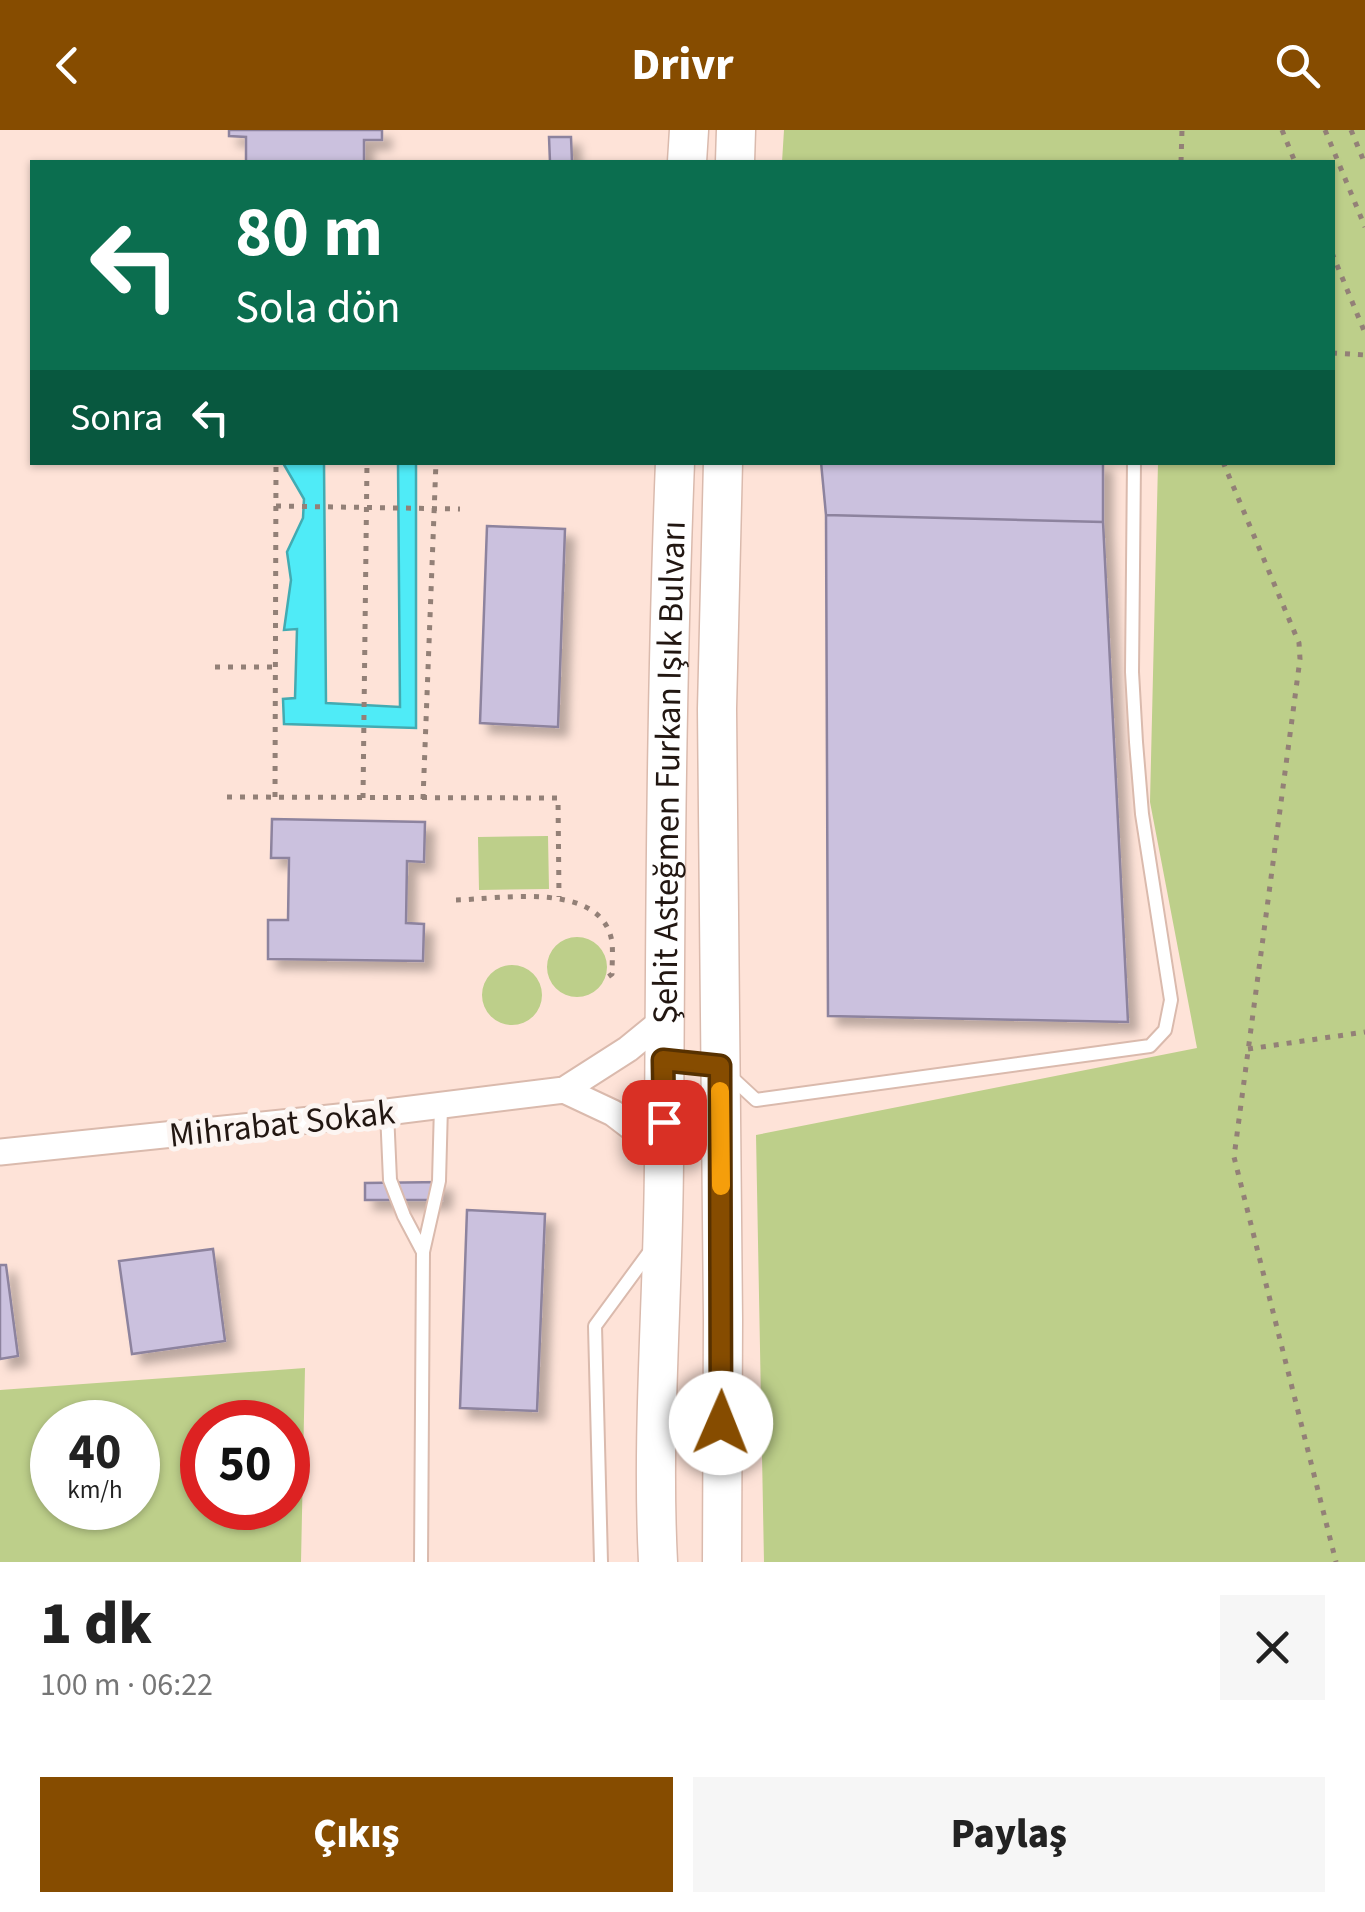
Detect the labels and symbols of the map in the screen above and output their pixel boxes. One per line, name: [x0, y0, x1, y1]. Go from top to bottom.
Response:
street label: Şehit Asteğmen Furkan Işık Bulvarı: [641, 520, 699, 1024]
pin: [622, 1080, 707, 1165]
street label: Mihrabat Sokak: [167, 1087, 398, 1161]
position arrow: [669, 1371, 773, 1475]
speed limit sign: 50: [180, 1400, 310, 1530]

